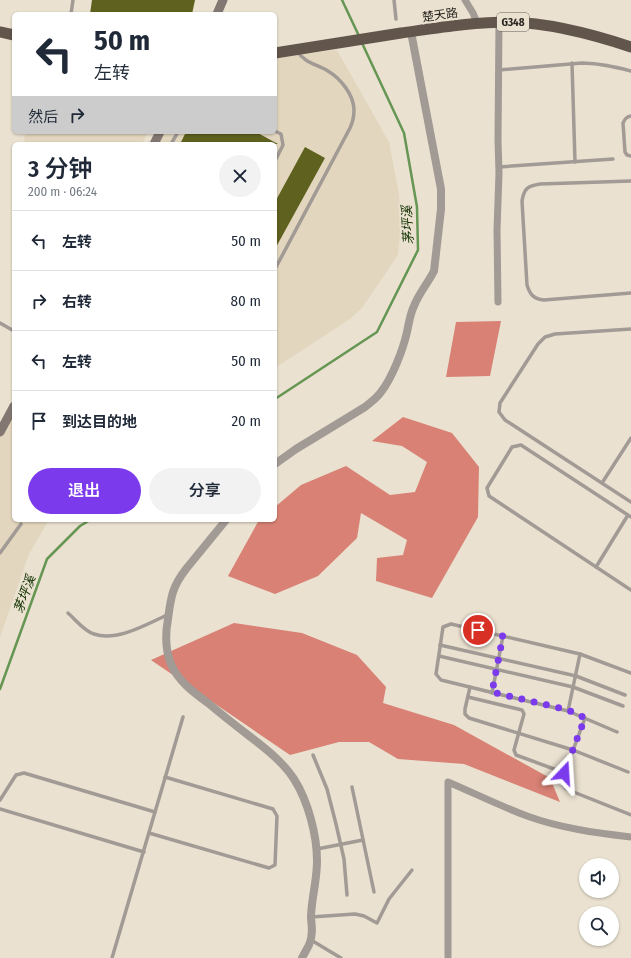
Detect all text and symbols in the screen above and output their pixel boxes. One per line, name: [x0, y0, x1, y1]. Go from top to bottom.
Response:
street label: 楚天路: [421, 6, 459, 24]
road number: G348: [497, 13, 529, 31]
text: 50 m: [94, 24, 150, 57]
icon: left: [28, 28, 80, 80]
text: 左转: [94, 62, 130, 84]
icon: right: [66, 104, 88, 126]
text: 然后: [28, 108, 58, 126]
text: 3 分钟: [28, 155, 92, 183]
button: close: [219, 155, 261, 197]
text: 200 m · 06:24: [28, 184, 97, 199]
water label: 茅坪溪: [399, 203, 416, 245]
icon: left: [28, 230, 50, 252]
text: 50 m: [231, 232, 261, 250]
text: 左转: [62, 233, 92, 251]
icon: right: [28, 290, 50, 312]
text: 80 m: [231, 292, 261, 310]
text: 右转: [62, 293, 92, 311]
icon: left: [28, 350, 50, 372]
text: 50 m: [231, 352, 261, 370]
text: 左转: [62, 353, 92, 371]
icon: arrive: [28, 410, 50, 432]
text: 20 m: [232, 412, 261, 430]
text: 到达目的地: [62, 413, 137, 431]
button: 退出: [28, 468, 141, 514]
button: 分享: [149, 468, 261, 514]
water label: 茅坪溪: [11, 571, 39, 615]
pin: [461, 613, 495, 647]
icon: arrive: [467, 619, 489, 641]
position arrow: [543, 752, 585, 794]
map controls: [579, 858, 619, 946]
button: sound: [579, 858, 619, 898]
button: search: [579, 906, 619, 946]

